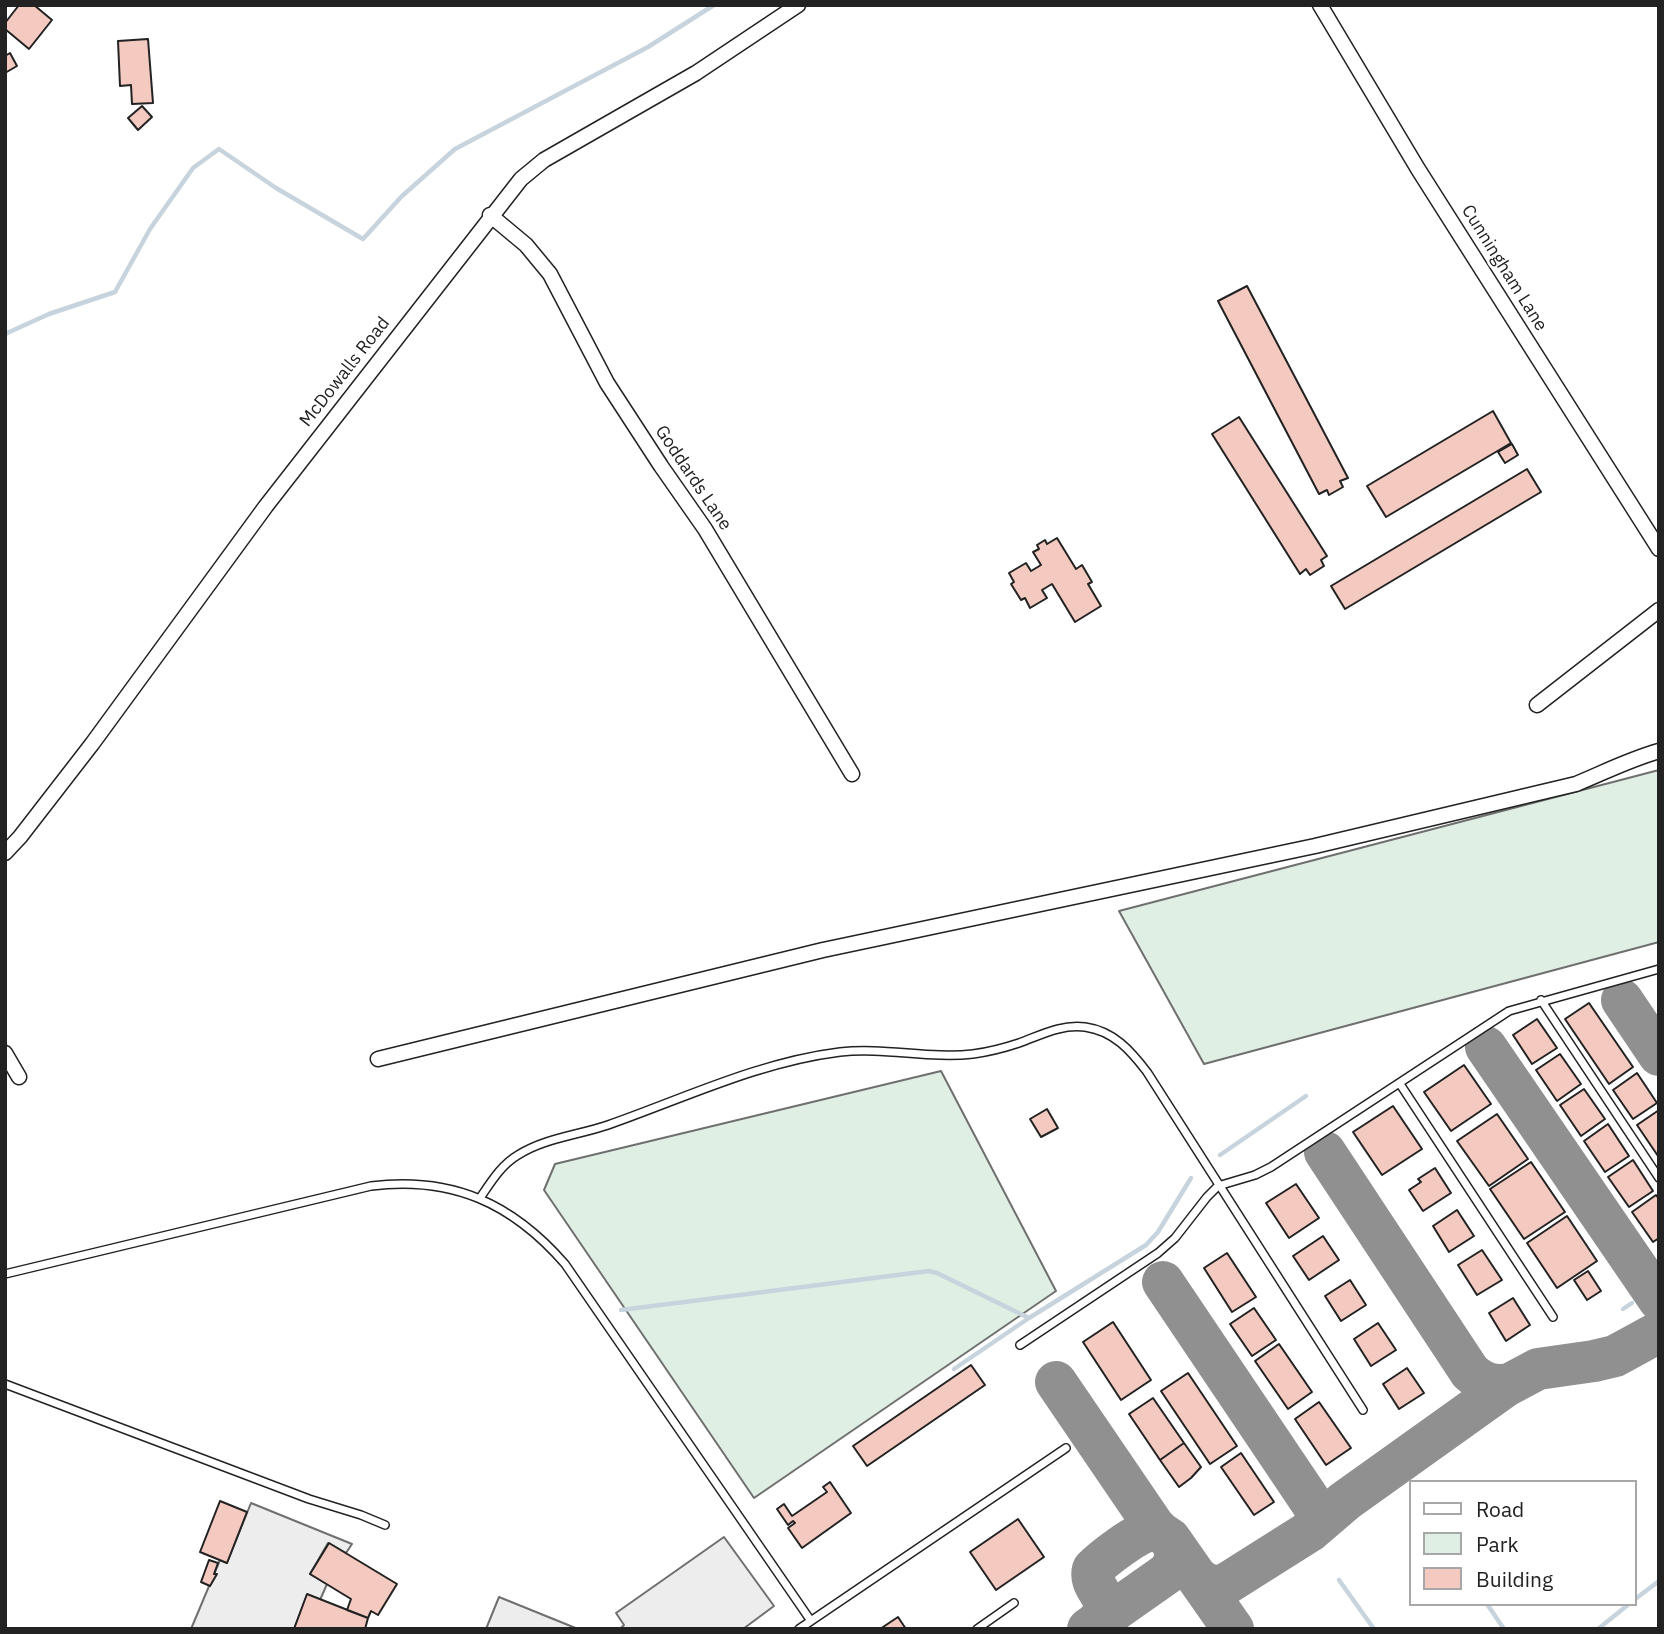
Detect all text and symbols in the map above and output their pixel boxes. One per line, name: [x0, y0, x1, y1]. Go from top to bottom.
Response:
street label: Cunningham Lane: [1457, 201, 1551, 335]
street label: McDowalls Road: [296, 313, 394, 431]
street label: Goddards Lane: [650, 421, 736, 535]
legend: [1408, 1480, 1636, 1606]
text: Road: [1476, 1495, 1524, 1523]
text: Park: [1476, 1530, 1519, 1558]
text: Building: [1476, 1565, 1553, 1593]

